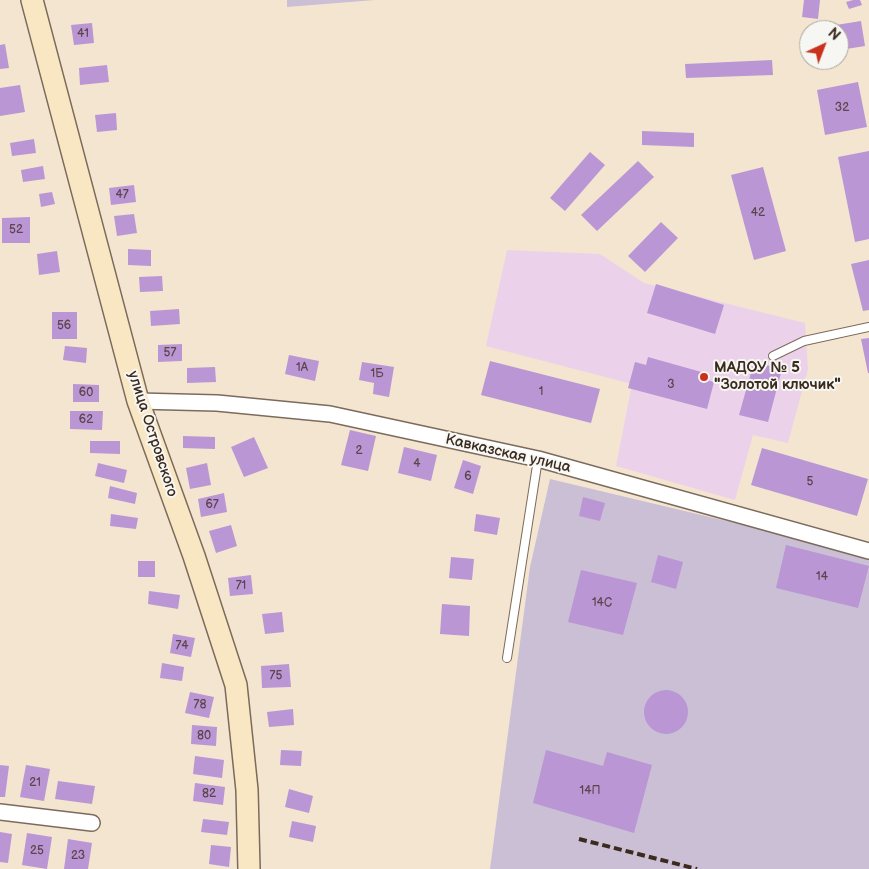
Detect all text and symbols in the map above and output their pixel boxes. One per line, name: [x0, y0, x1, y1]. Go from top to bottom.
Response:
north arrow: [799, 20, 849, 70]
text: N: [824, 25, 844, 44]
house number: 41: [77, 27, 89, 41]
house number: 32: [835, 101, 849, 115]
house number: 47: [115, 188, 129, 202]
house number: 42: [751, 206, 765, 220]
house number: 52: [9, 223, 23, 237]
house number: 56: [57, 319, 71, 333]
house number: 57: [164, 346, 176, 360]
place label: МАДОУ № 5 "Золотой ключик": [714, 359, 841, 394]
house number: 1А: [296, 361, 308, 375]
house number: 1Б: [371, 367, 383, 381]
street label: улица Островского: [123, 369, 181, 499]
marker: МАДОУ № 5 "Золотой ключик": [698, 371, 710, 383]
house number: 3: [667, 378, 675, 392]
house number: 1: [539, 385, 543, 399]
house number: 60: [79, 386, 93, 400]
house number: 62: [79, 413, 93, 427]
street label: Кавказская улица: [444, 431, 572, 477]
house number: 2: [355, 444, 363, 458]
house number: 4: [413, 457, 421, 471]
house number: 6: [464, 470, 472, 484]
house number: 5: [807, 475, 813, 489]
house number: 67: [205, 498, 219, 512]
house number: 14: [816, 570, 828, 584]
house number: 71: [236, 579, 246, 593]
house number: 14С: [592, 596, 612, 610]
house number: 74: [175, 639, 189, 653]
house number: 75: [270, 669, 282, 683]
house number: 78: [194, 698, 206, 712]
house number: 80: [197, 729, 211, 743]
house number: 21: [29, 776, 41, 790]
house number: 14П: [580, 784, 600, 798]
house number: 82: [202, 787, 216, 801]
house number: 25: [30, 844, 44, 858]
house number: 23: [71, 849, 85, 863]

